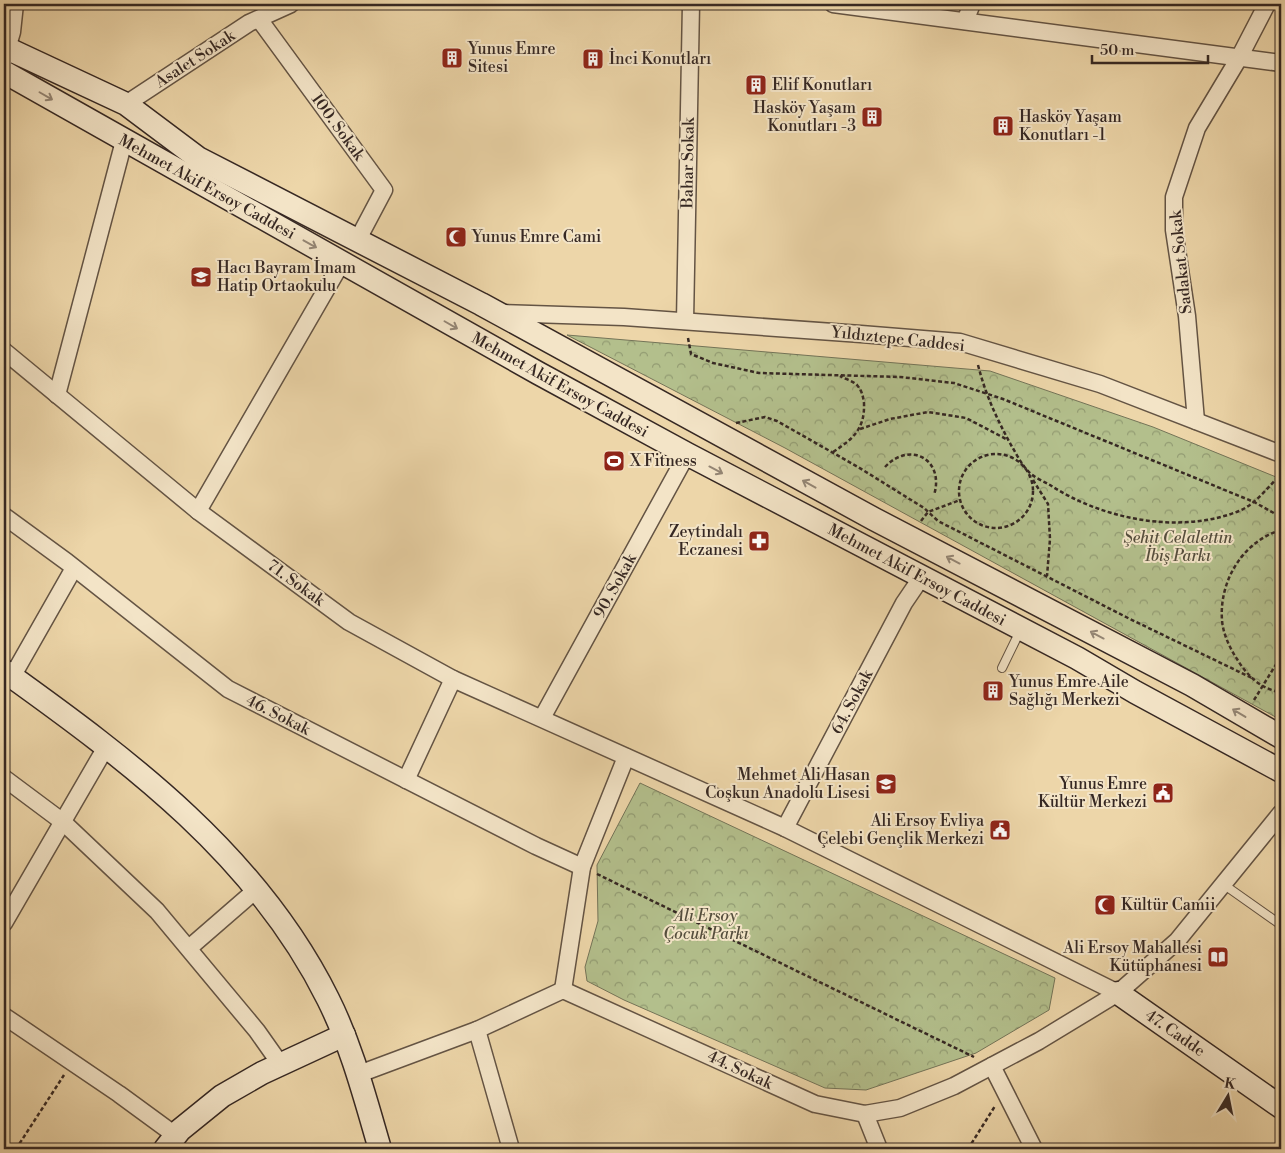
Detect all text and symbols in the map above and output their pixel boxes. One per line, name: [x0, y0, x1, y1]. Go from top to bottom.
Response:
street label: Asalet Sokak: [150, 25, 240, 93]
scale bar: [1092, 32, 1209, 64]
place label: Yunus Emre Sitesi: [467, 39, 556, 77]
text: 50 m: [1100, 41, 1134, 60]
building icon: Yunus Emre Sitesi: [440, 46, 464, 70]
building icon: İnci Konutları: [581, 47, 605, 71]
place label: İnci Konutları: [609, 47, 711, 69]
building icon: Elif Konutları: [744, 73, 768, 97]
place label: Elif Konutları: [772, 75, 872, 95]
street label: 100. Sokak: [307, 90, 370, 166]
one-way arrow: [38, 92, 53, 102]
place label: Hasköy Yaşam Konutları -3: [753, 98, 856, 136]
building icon: Hasköy Yaşam Konutları -3: [860, 105, 884, 129]
place label: Hasköy Yaşam Konutları -1: [1019, 107, 1122, 145]
building icon: Hasköy Yaşam Konutları -1: [991, 114, 1015, 138]
street label: Bahar Sokak: [677, 116, 699, 210]
street label: Mehmet Akif Ersoy Caddesi: [115, 130, 299, 244]
street label: Sadakat Sokak: [1165, 208, 1196, 315]
mosque icon: Yunus Emre Cami: [444, 225, 468, 249]
place label: Yunus Emre Cami: [471, 227, 601, 247]
one-way arrow: [302, 240, 316, 250]
place label: Hacı Bayram İmam Hatip Ortaokulu: [217, 256, 356, 296]
school or university icon: Hacı Bayram İmam Hatip Ortaokulu: [189, 265, 213, 289]
one-way arrow: [444, 320, 458, 330]
street label: Yıldıztepe Caddesi: [829, 322, 966, 356]
street label: Mehmet Akif Ersoy Caddesi: [468, 328, 652, 442]
sports icon: X Fitness: [602, 449, 626, 473]
place label: X Fitness: [629, 451, 697, 471]
one-way arrow: [709, 465, 724, 475]
one-way arrow: [802, 479, 817, 488]
street label: Mehmet Akif Ersoy Caddesi: [825, 519, 1009, 631]
place label: Zeytindalı Eczanesi: [669, 522, 743, 560]
park label: Şehit Celalettin İbiş Parkı: [1124, 528, 1233, 566]
pharmacy icon: Zeytindalı Eczanesi: [747, 529, 771, 553]
street label: 90. Sokak: [589, 549, 642, 622]
street label: 71. Sokak: [263, 555, 330, 612]
one-way arrow: [945, 555, 960, 565]
one-way arrow: [1089, 630, 1104, 640]
street label: 64. Sokak: [827, 665, 878, 738]
place label: Yunus Emre Aile Sağlığı Merkezi: [1008, 672, 1129, 710]
building icon: Yunus Emre Aile Sağlığı Merkezi: [981, 679, 1005, 703]
street label: 46. Sokak: [242, 690, 315, 740]
one-way arrow: [1233, 707, 1247, 717]
place label: Mehmet Ali Hasan Coşkun Anadolu Lisesi: [705, 765, 870, 803]
school or university icon: Mehmet Ali Hasan Coşkun Anadolu Lisesi: [874, 772, 898, 796]
place label: Yunus Emre Kültür Merkezi: [1038, 774, 1147, 812]
public building icon: Yunus Emre Kültür Merkezi: [1151, 781, 1175, 805]
place label: Ali Ersoy Evliya Çelebi Gençlik Merkezi: [817, 811, 985, 849]
public building icon: Ali Ersoy Evliya Çelebi Gençlik Merkezi: [988, 818, 1012, 842]
mosque icon: Kültür Camii: [1093, 893, 1117, 917]
place label: Kültür Camii: [1121, 895, 1215, 915]
park label: Ali Ersoy Çocuk Parkı: [663, 906, 749, 944]
place label: Ali Ersoy Mahallesi Kütüphanesi: [1062, 938, 1202, 976]
library icon: Ali Ersoy Mahallesi Kütüphanesi: [1206, 945, 1230, 969]
street label: 47. Cadde: [1141, 1005, 1209, 1061]
street label: 44. Sokak: [704, 1046, 777, 1094]
north arrow: [1202, 1070, 1252, 1120]
text: K: [1223, 1074, 1238, 1094]

